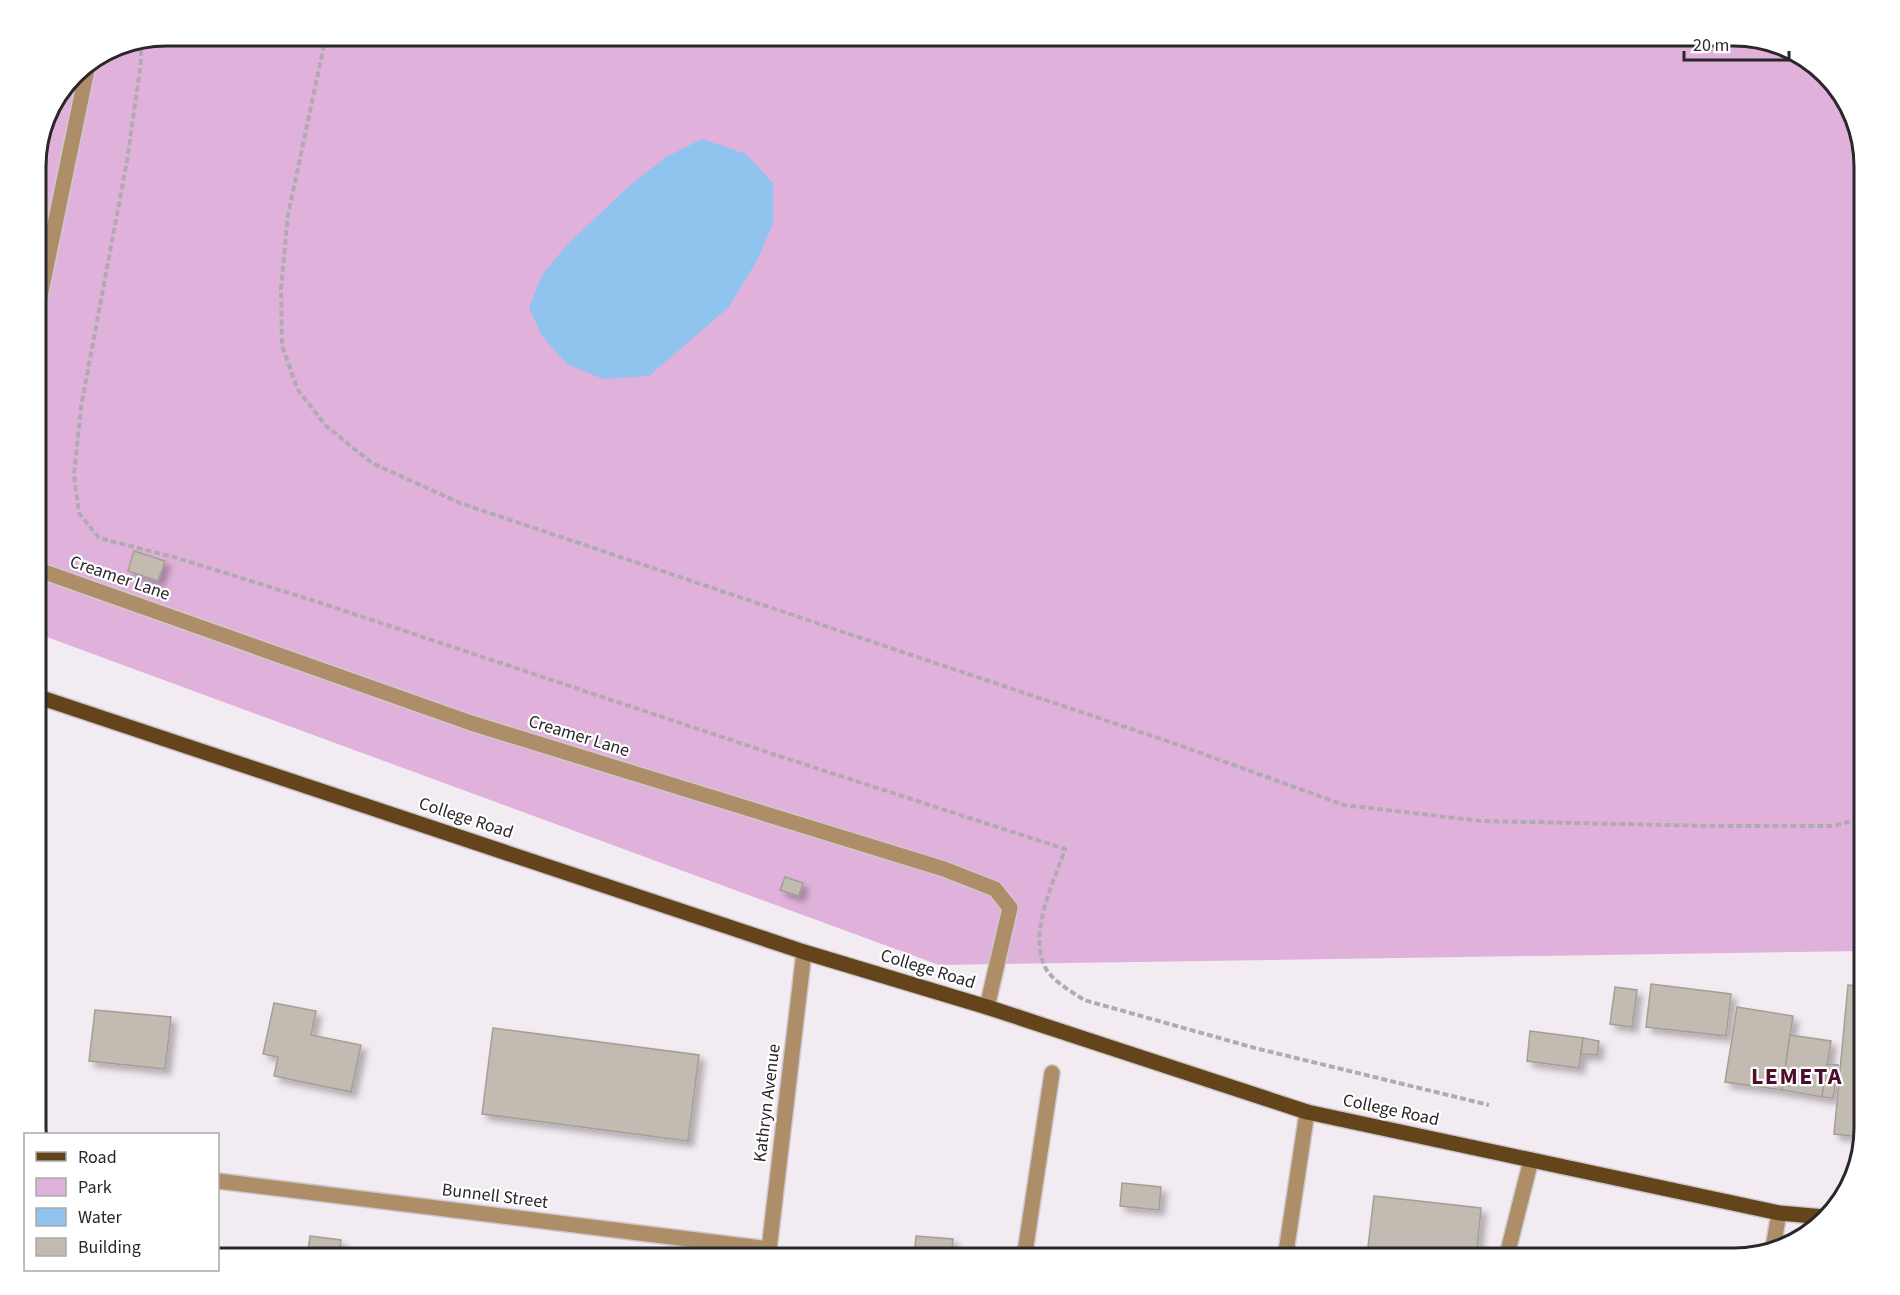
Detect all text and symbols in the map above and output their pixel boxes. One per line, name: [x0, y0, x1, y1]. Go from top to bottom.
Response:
scale bar: [1684, 24, 1789, 62]
text: 20 m: [1693, 33, 1729, 58]
street label: Creamer Lane: [67, 549, 173, 607]
street label: Creamer Lane: [525, 709, 633, 763]
street label: College Road: [416, 791, 516, 845]
street label: College Road: [878, 943, 978, 995]
street label: Kathryn Avenue: [747, 1042, 787, 1164]
district label: LEMETA: [1751, 1059, 1843, 1094]
street label: College Road: [1340, 1088, 1442, 1132]
legend: [24, 1133, 219, 1271]
text: Road: [78, 1145, 117, 1170]
text: Park: [78, 1175, 112, 1200]
street label: Bunnell Street: [440, 1177, 550, 1215]
text: Water: [78, 1205, 122, 1230]
text: Building: [78, 1235, 141, 1260]

